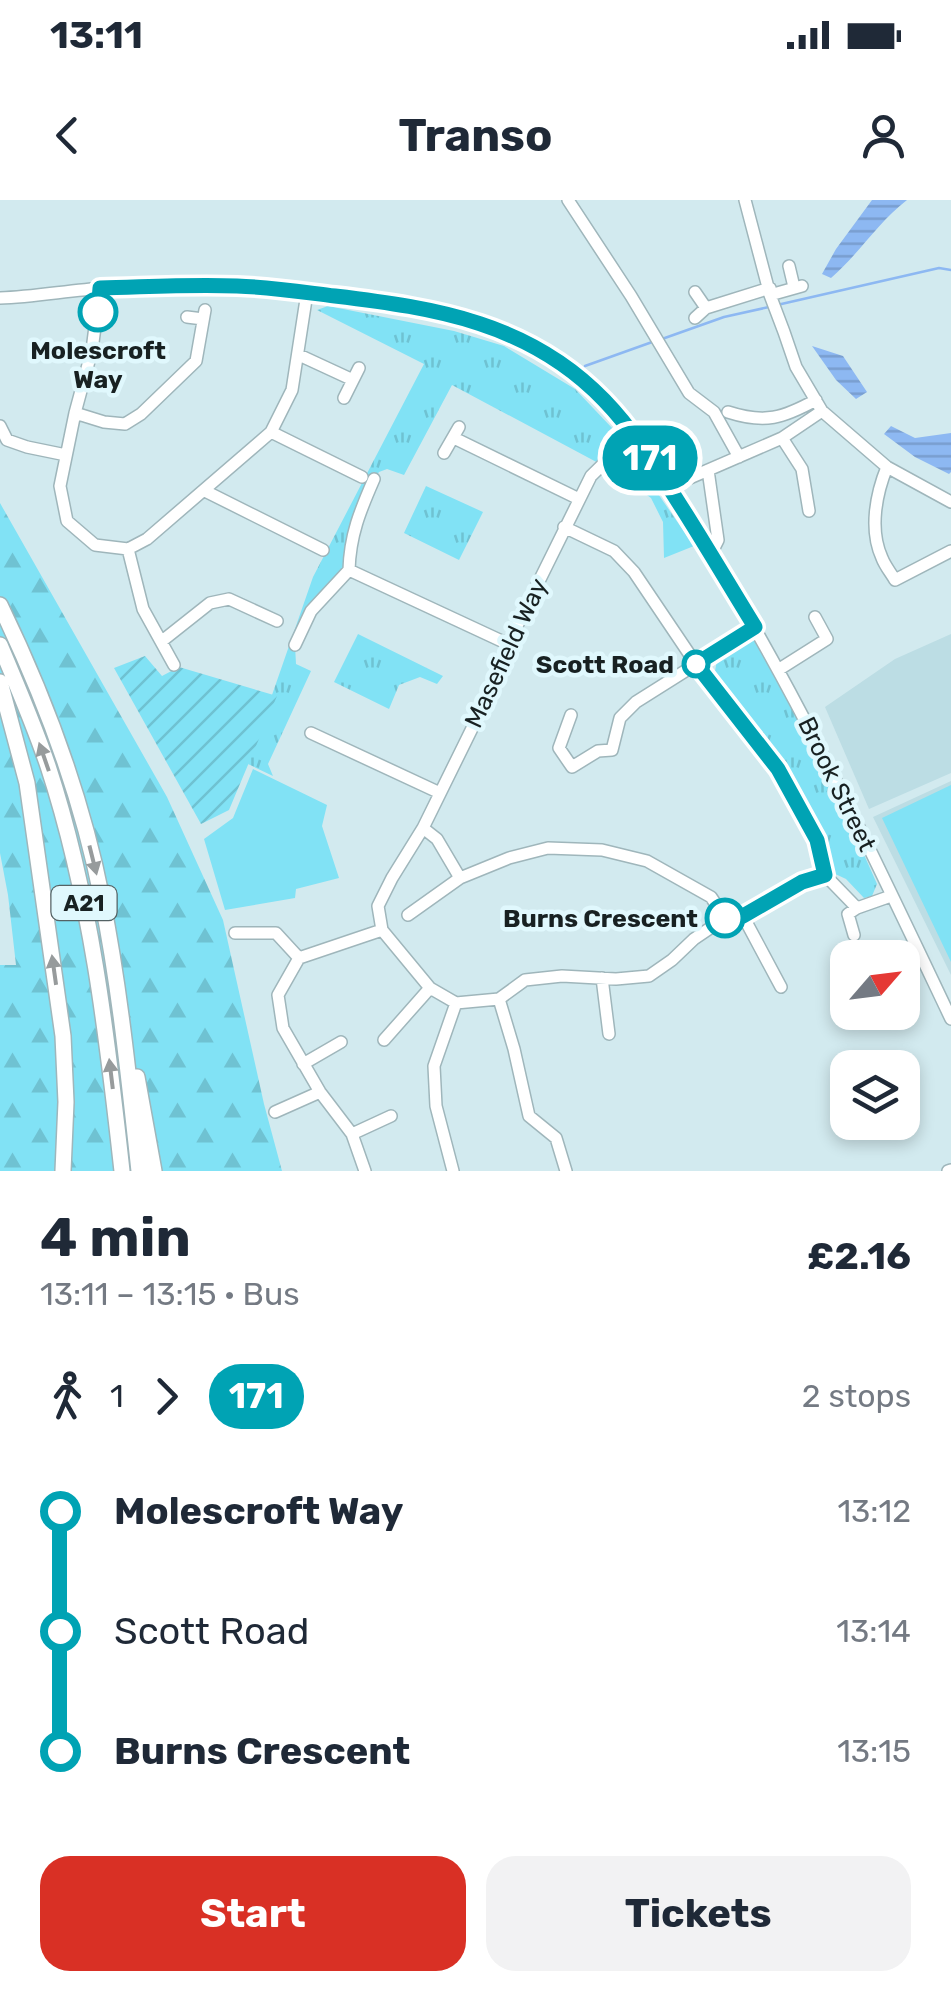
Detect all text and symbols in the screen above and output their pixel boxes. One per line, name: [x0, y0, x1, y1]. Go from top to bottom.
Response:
text: 13:11: [50, 12, 143, 58]
icon: back: [40, 108, 95, 163]
icon: person: [856, 108, 911, 163]
text: Transo: [399, 109, 552, 162]
marker: Molescroft Way: [79, 293, 117, 331]
place label: Molescroft Way: [30, 336, 166, 394]
line badge: 171: [592, 426, 708, 490]
text: 171: [623, 437, 677, 479]
street label: Masefield Way: [459, 574, 553, 732]
place label: Scott Road: [536, 650, 674, 679]
marker: Scott Road: [683, 651, 709, 677]
street label: Brook Street: [792, 712, 882, 856]
one-way arrow: [36, 741, 51, 771]
one-way arrow: [86, 845, 101, 876]
road number: A21: [52, 886, 116, 920]
marker: Burns Crescent: [706, 899, 744, 937]
place label: Burns Crescent: [503, 904, 698, 933]
north arrow: [830, 940, 920, 1030]
map controls: [830, 940, 920, 1140]
one-way arrow: [45, 953, 61, 985]
button: layers: [830, 1050, 920, 1140]
one-way arrow: [103, 1058, 119, 1090]
text: 4 min: [40, 1205, 191, 1270]
text: £2.16: [807, 1233, 911, 1279]
text: 13:11 – 13:15 · Bus: [40, 1275, 300, 1313]
icon: walk: [40, 1369, 95, 1424]
icon: forward: [139, 1369, 194, 1424]
text: 171: [229, 1375, 284, 1417]
text: 1: [110, 1377, 124, 1415]
text: 2 stops: [802, 1377, 911, 1415]
text: Molescroft Way: [114, 1488, 403, 1534]
text: 13:12: [837, 1492, 911, 1530]
text: Scott Road: [114, 1608, 309, 1654]
text: 13:14: [836, 1612, 911, 1650]
text: Burns Crescent: [114, 1728, 410, 1774]
text: 13:15: [837, 1732, 911, 1770]
button: Start: [40, 1856, 466, 1971]
button: Tickets: [486, 1856, 911, 1971]

